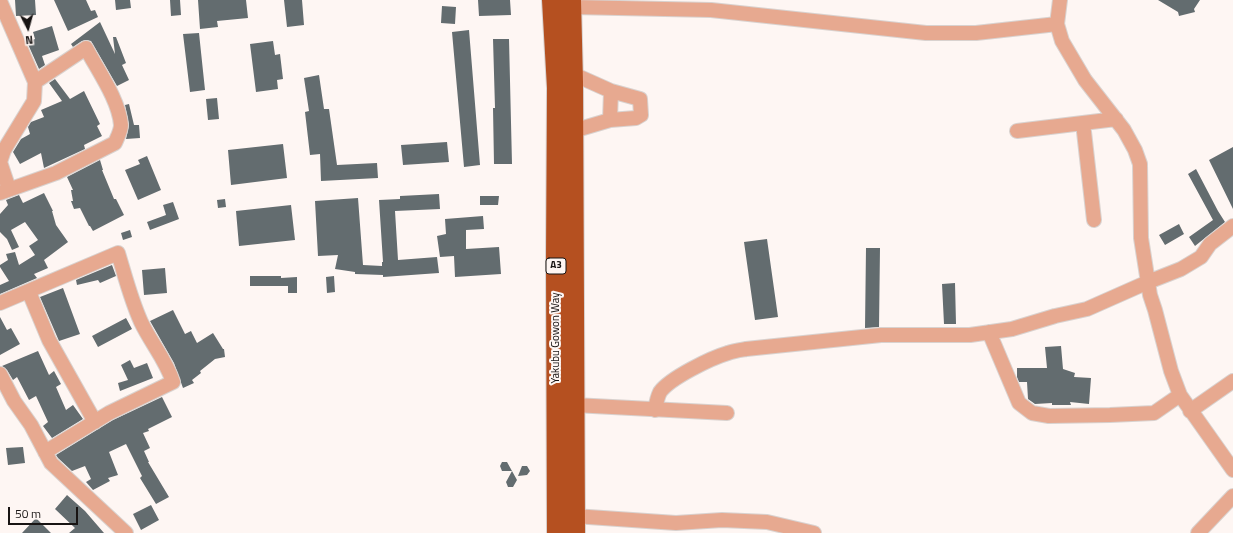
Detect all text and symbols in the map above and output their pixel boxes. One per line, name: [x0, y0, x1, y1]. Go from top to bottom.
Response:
north arrow: [8, 8, 48, 48]
text: N: [25, 32, 34, 48]
road number: A3: [546, 258, 566, 274]
street label: Yakubu Gowon Way: [549, 292, 563, 384]
scale bar: [10, 499, 80, 525]
text: 50 m: [15, 504, 41, 523]

